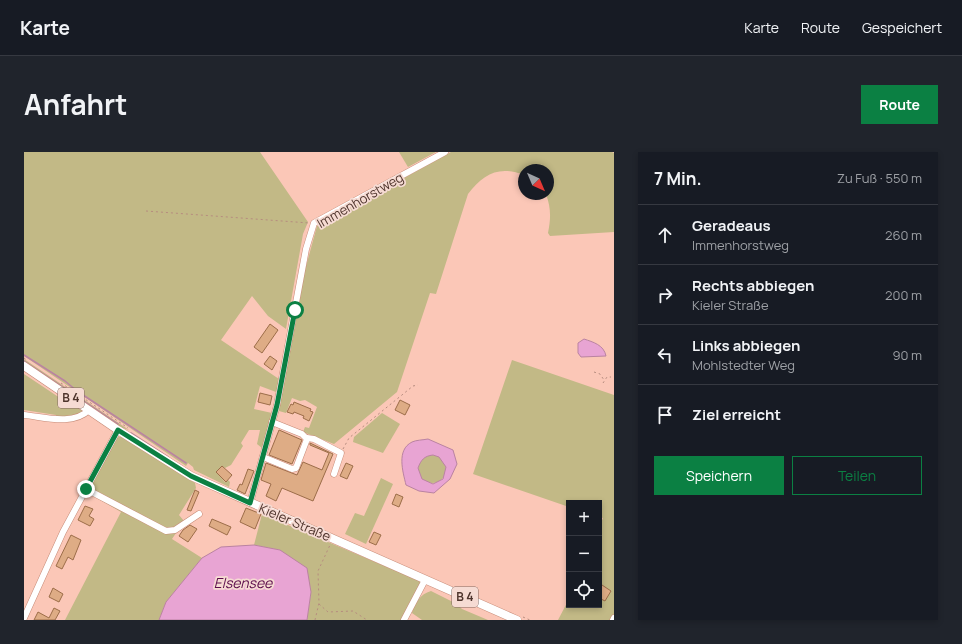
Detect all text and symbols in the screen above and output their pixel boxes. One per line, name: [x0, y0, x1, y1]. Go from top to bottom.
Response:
text: Karte: [20, 15, 70, 41]
text: Karte: [744, 18, 779, 37]
text: Route: [801, 18, 840, 37]
text: Gespeichert: [862, 18, 942, 37]
text: Anfahrt: [24, 85, 127, 123]
button: Route: [861, 85, 938, 124]
north arrow: [518, 164, 554, 200]
text: 7 Min.: [654, 167, 702, 190]
street label: Immenhorstweg: [313, 168, 407, 232]
text: Zu Fuß · 550 m: [837, 169, 922, 187]
text: Geradeaus: [692, 215, 771, 236]
icon: ahead: [654, 224, 676, 246]
text: 260 m: [885, 226, 922, 244]
text: Immenhorstweg: [692, 236, 789, 254]
text: Rechts abbiegen: [692, 275, 814, 296]
icon: right: [654, 284, 676, 306]
text: 200 m: [885, 286, 922, 304]
text: Kieler Straße: [692, 296, 769, 314]
route start: [286, 301, 304, 319]
text: Links abbiegen: [692, 335, 800, 356]
icon: left: [654, 344, 676, 366]
text: 90 m: [892, 346, 922, 364]
text: Mohlstedter Weg: [692, 356, 795, 374]
road number: B 4: [58, 388, 84, 408]
icon: arrive: [654, 404, 676, 426]
text: Ziel erreicht: [692, 404, 781, 425]
button: Speichern: [654, 456, 784, 495]
button: Teilen: [792, 456, 922, 495]
route end: [77, 480, 95, 498]
street label: Kieler Straße: [256, 499, 334, 545]
map controls: [566, 500, 602, 608]
button: +: [566, 500, 602, 536]
button: −: [566, 536, 602, 572]
button: locate: [566, 572, 602, 608]
water label: Elsensee: [214, 573, 273, 592]
road number: B 4: [452, 587, 478, 607]

